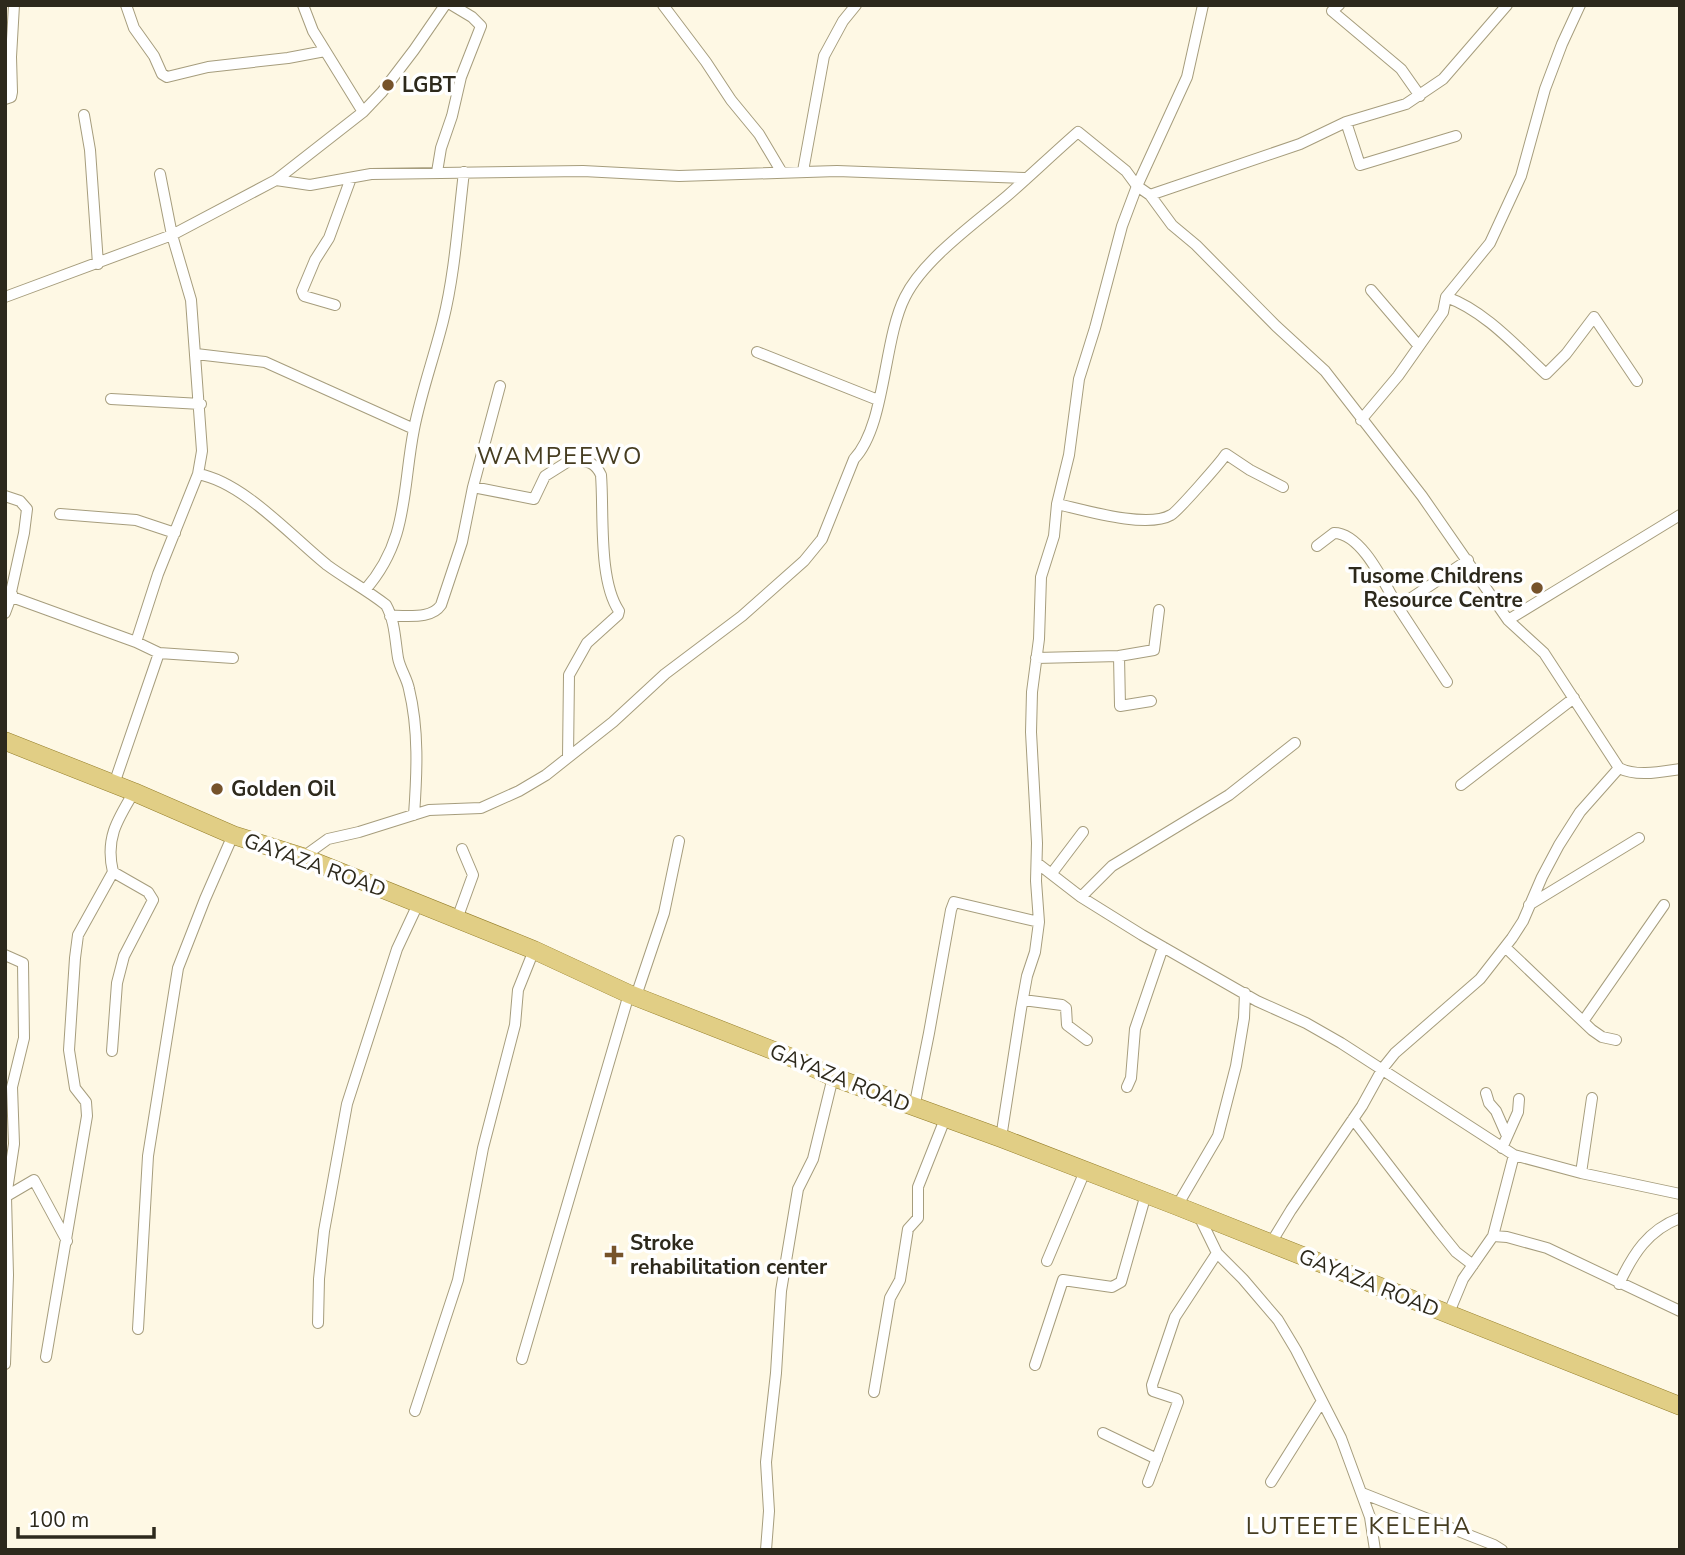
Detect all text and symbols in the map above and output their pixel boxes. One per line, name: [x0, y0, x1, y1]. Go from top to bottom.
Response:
place label: LGBT: [402, 71, 456, 99]
marker: LGBT: [380, 77, 396, 93]
district label: WAMPEEWO: [477, 440, 643, 472]
place label: Tusome Childrens Resource Centre: [1348, 562, 1523, 614]
marker: Tusome Childrens Resource Centre: [1529, 580, 1545, 596]
place label: Golden Oil: [231, 775, 336, 803]
marker: Golden Oil: [209, 781, 225, 797]
street label: GAYAZA ROAD: [240, 826, 390, 904]
street label: GAYAZA ROAD: [766, 1037, 914, 1119]
place label: Stroke rehabilitation center: [630, 1229, 828, 1281]
street label: GAYAZA ROAD: [1295, 1242, 1443, 1324]
marker: Stroke rehabilitation center: [604, 1245, 624, 1265]
scale bar: [18, 1496, 154, 1540]
text: 100 m: [28, 1506, 89, 1534]
district label: LUTEETE KELEHA: [1246, 1510, 1472, 1542]

